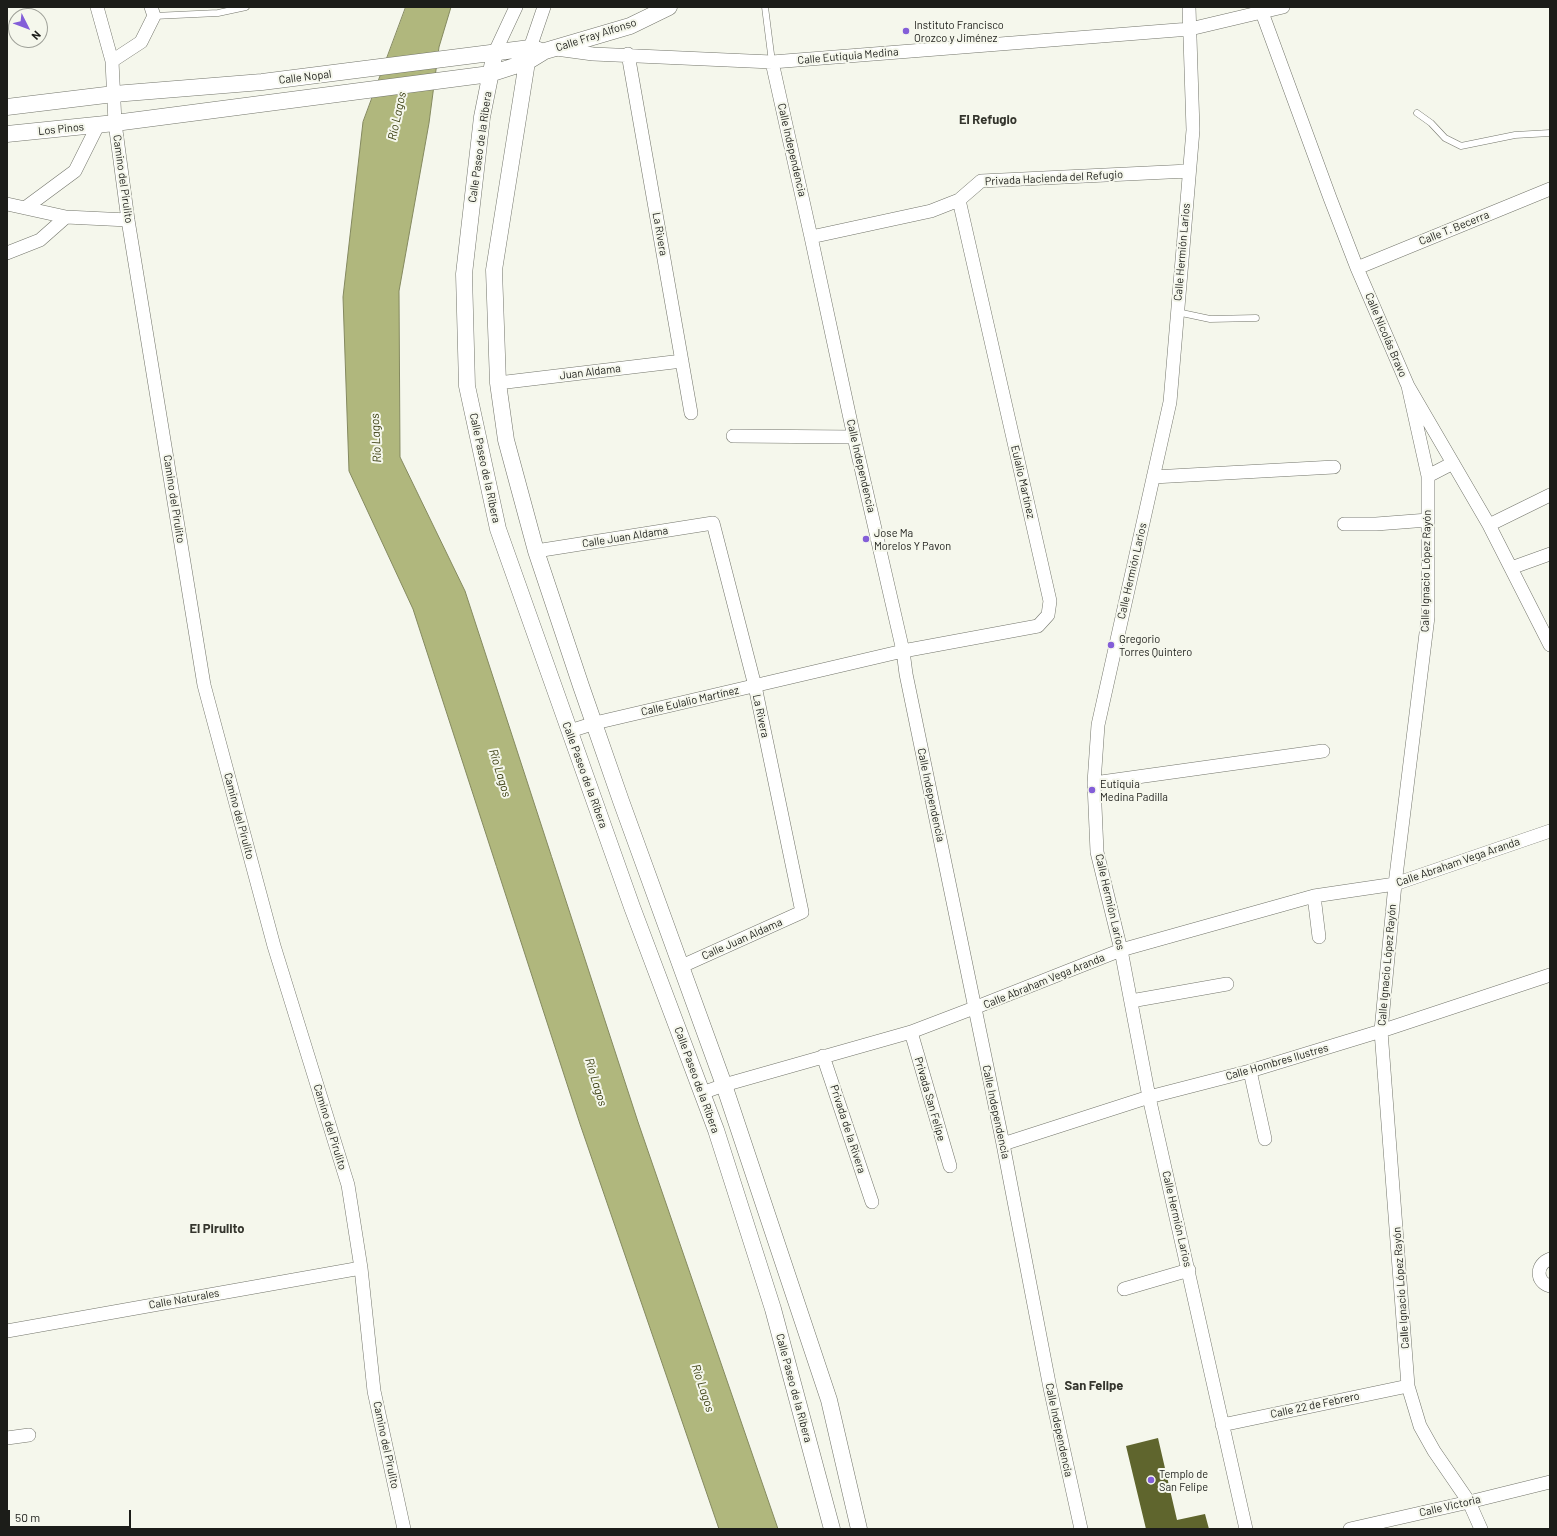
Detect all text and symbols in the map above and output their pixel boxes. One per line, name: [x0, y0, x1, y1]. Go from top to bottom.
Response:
north arrow: [8, 8, 48, 48]
street label: Calle Fray Alfonso: [554, 16, 638, 54]
place label: Instituto Francisco Orozco y Jiménez: [914, 18, 1004, 44]
marker: Instituto Francisco Orozco y Jiménez: [901, 26, 911, 36]
text: N: [29, 29, 44, 43]
street label: Calle Eutiquia Medina: [797, 45, 899, 67]
street label: Calle Nopal: [278, 67, 332, 87]
water label: Río Lagos: [385, 90, 409, 142]
street label: Calle Paseo de la Ribera: [466, 91, 494, 203]
street label: Calle Independencia: [775, 102, 809, 198]
district label: El Refugio: [959, 112, 1017, 128]
street label: Los Pinos: [37, 120, 85, 138]
street label: Camino del Pirulito: [110, 134, 136, 224]
street label: Privada Hacienda del Refugio: [985, 168, 1123, 188]
street label: Calle Hermión Larios: [1171, 202, 1193, 302]
street label: Calle T. Becerra: [1417, 208, 1491, 248]
street label: La Rivera: [650, 211, 670, 257]
street label: Calle Nicolás Bravo: [1362, 291, 1410, 379]
street label: Juan Aldama: [559, 362, 621, 382]
street label: Calle Paseo de la Ribera: [467, 412, 503, 524]
water label: Río Lagos: [368, 413, 384, 463]
street label: Calle Independencia: [844, 418, 878, 514]
street label: Eulalio Martínez: [1008, 444, 1038, 520]
street label: Camino del Pirulito: [161, 454, 187, 544]
street label: Calle Ignacio López Rayón: [1418, 510, 1434, 632]
street label: Calle Hermión Larios: [1115, 522, 1149, 620]
street label: Calle Juan Aldama: [581, 524, 669, 550]
place label: Jose Ma Morelos Y Pavon: [874, 526, 951, 552]
marker: Jose Ma Morelos Y Pavon: [861, 534, 871, 544]
place label: Gregorio Torres Quintero: [1119, 632, 1192, 658]
marker: Gregorio Torres Quintero: [1106, 640, 1116, 650]
street label: Calle Eulalio Martínez: [640, 683, 740, 719]
street label: La Rivera: [750, 693, 772, 739]
street label: Calle Paseo de la Ribera: [560, 720, 610, 830]
water label: Río Lagos: [486, 747, 514, 799]
street label: Calle Independencia: [915, 747, 947, 843]
street label: Camino del Pirulito: [221, 771, 257, 861]
place label: Eutiquia Medina Padilla: [1100, 777, 1168, 803]
marker: Eutiquia Medina Padilla: [1087, 785, 1097, 795]
street label: Calle Abraham Vega Aranda: [1395, 835, 1521, 889]
street label: Calle Hermión Larios: [1093, 853, 1127, 951]
street label: Calle Ignacio López Rayón: [1375, 903, 1399, 1027]
street label: Calle Juan Aldama: [700, 915, 784, 963]
street label: Calle Abraham Vega Aranda: [981, 951, 1107, 1011]
street label: Calle Paseo de la Ribera: [672, 1025, 722, 1135]
street label: Calle Hombres Ilustres: [1224, 1041, 1330, 1083]
street label: Privada San Felipe: [912, 1055, 948, 1143]
water label: Río Lagos: [582, 1056, 610, 1108]
street label: Calle Independencia: [980, 1064, 1012, 1160]
street label: Camino del Pirulito: [311, 1082, 349, 1172]
street label: Privada de la Rivera: [827, 1083, 869, 1175]
street label: Calle Hermión Larios: [1160, 1170, 1194, 1268]
district label: El Pirulito: [189, 1221, 245, 1237]
street label: Calle Ignacio López Rayón: [1390, 1226, 1412, 1350]
street label: Calle Naturales: [148, 1286, 220, 1312]
street label: Calle Paseo de la Ribera: [773, 1332, 815, 1444]
water label: Río Lagos: [689, 1362, 717, 1414]
district label: San Felipe: [1065, 1378, 1123, 1394]
street label: Calle Independencia: [1043, 1382, 1075, 1478]
street label: Calle 22 de Febrero: [1269, 1389, 1361, 1421]
street label: Camino del Pirulito: [370, 1400, 402, 1490]
place label: Templo de San Felipe: [1159, 1467, 1208, 1493]
marker: Templo de San Felipe: [1146, 1475, 1156, 1485]
street label: Calle Victoria: [1418, 1493, 1482, 1519]
scale bar: [10, 1502, 133, 1528]
text: 50 m: [15, 1510, 40, 1524]

